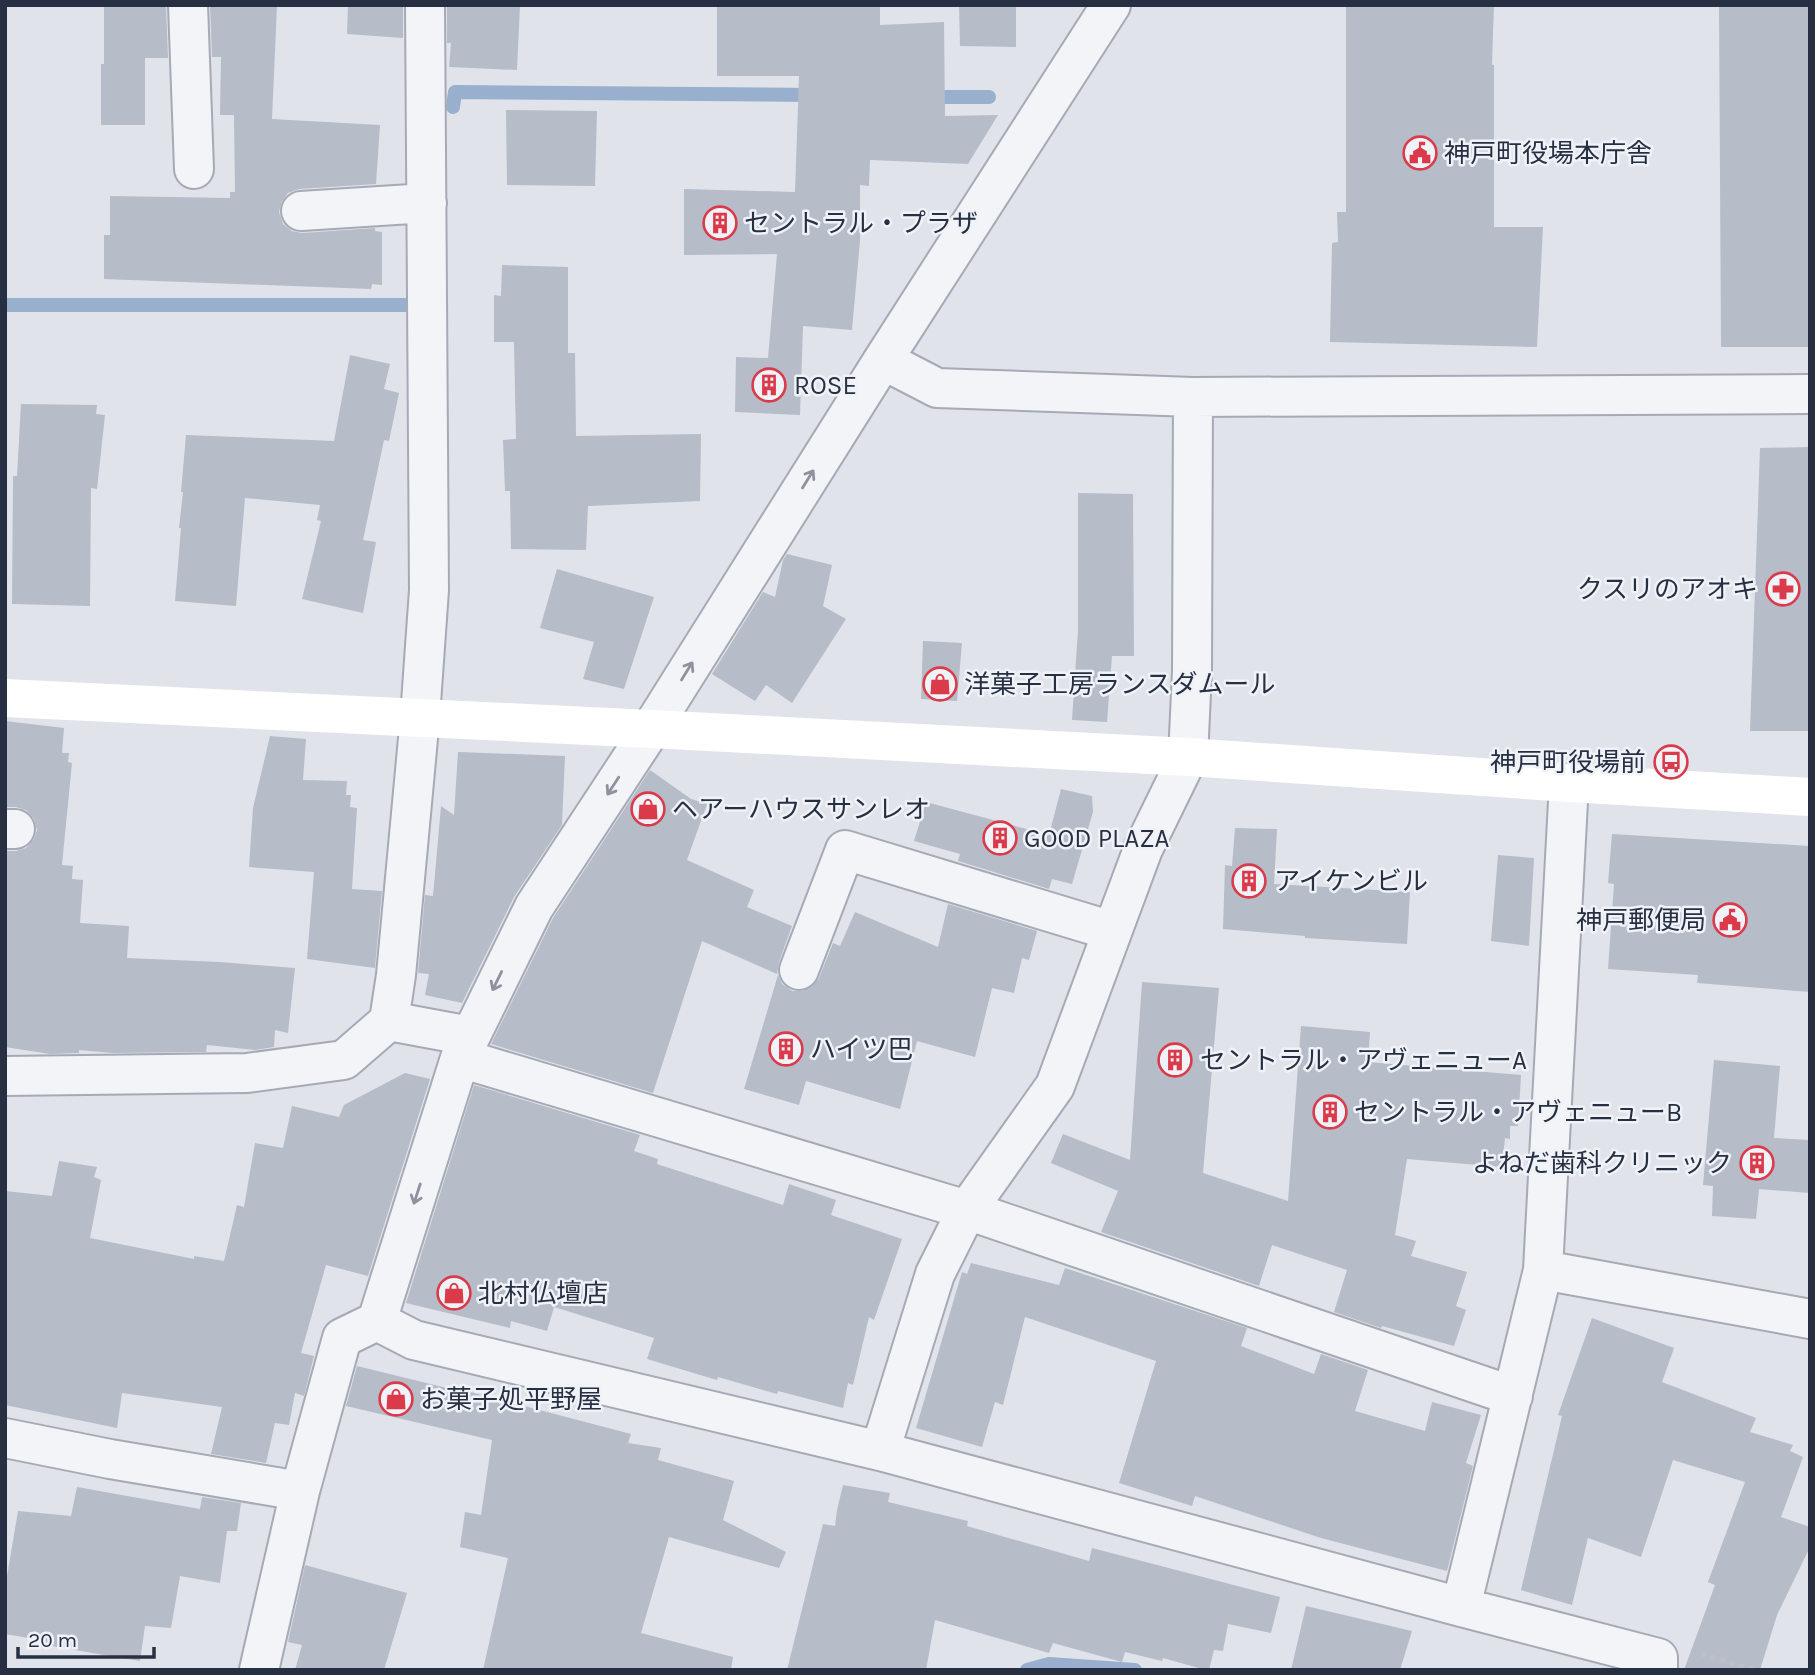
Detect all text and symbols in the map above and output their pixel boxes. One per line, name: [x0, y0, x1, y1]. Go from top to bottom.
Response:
public building icon: 神戸町役場本庁舎: [1401, 134, 1439, 172]
place label: 神戸町役場本庁舎: [1444, 138, 1652, 169]
building icon: セントラル・プラザ: [701, 204, 739, 242]
place label: セントラル・プラザ: [744, 208, 978, 239]
building icon: ROSE: [750, 366, 788, 404]
place label: ROSE: [794, 370, 857, 401]
one-way arrow: [801, 469, 815, 489]
pharmacy icon: クスリのアオキ: [1764, 570, 1802, 608]
place label: クスリのアオキ: [1577, 574, 1758, 605]
one-way arrow: [679, 662, 694, 681]
shop icon: 洋菓子工房ランスダムール: [921, 665, 959, 703]
place label: 洋菓子工房ランスダムール: [964, 669, 1275, 700]
bus stop icon: 神戸町役場前: [1652, 743, 1690, 781]
place label: 神戸町役場前: [1490, 747, 1646, 778]
one-way arrow: [606, 776, 620, 795]
shop icon: ヘアーハウスサンレオ: [629, 790, 667, 828]
place label: ヘアーハウスサンレオ: [672, 794, 930, 825]
building icon: GOOD PLAZA: [981, 819, 1019, 857]
place label: GOOD PLAZA: [1024, 823, 1170, 854]
building icon: アイケンビル: [1230, 862, 1268, 900]
place label: アイケンビル: [1274, 866, 1428, 897]
public building icon: 神戸郵便局: [1711, 901, 1749, 939]
place label: 神戸郵便局: [1576, 905, 1706, 936]
one-way arrow: [490, 970, 504, 991]
building icon: ハイツ巴: [767, 1030, 805, 1068]
place label: ハイツ巴: [810, 1034, 913, 1065]
building icon: セントラル・アヴェニューA: [1156, 1041, 1194, 1079]
place label: セントラル・アヴェニューA: [1200, 1045, 1527, 1076]
building icon: セントラル・アヴェニューB: [1311, 1093, 1349, 1131]
place label: セントラル・アヴェニューB: [1354, 1097, 1682, 1128]
building icon: よねだ歯科クリニック: [1738, 1144, 1776, 1182]
place label: よねだ歯科クリニック: [1472, 1148, 1732, 1179]
one-way arrow: [410, 1182, 422, 1204]
shop icon: 北村仏壇店: [435, 1274, 473, 1312]
place label: 北村仏壇店: [478, 1278, 608, 1309]
shop icon: お菓子処平野屋: [377, 1380, 415, 1418]
place label: お菓子処平野屋: [420, 1384, 602, 1415]
scale bar: [18, 1616, 154, 1660]
text: 20 m: [28, 1628, 77, 1652]

